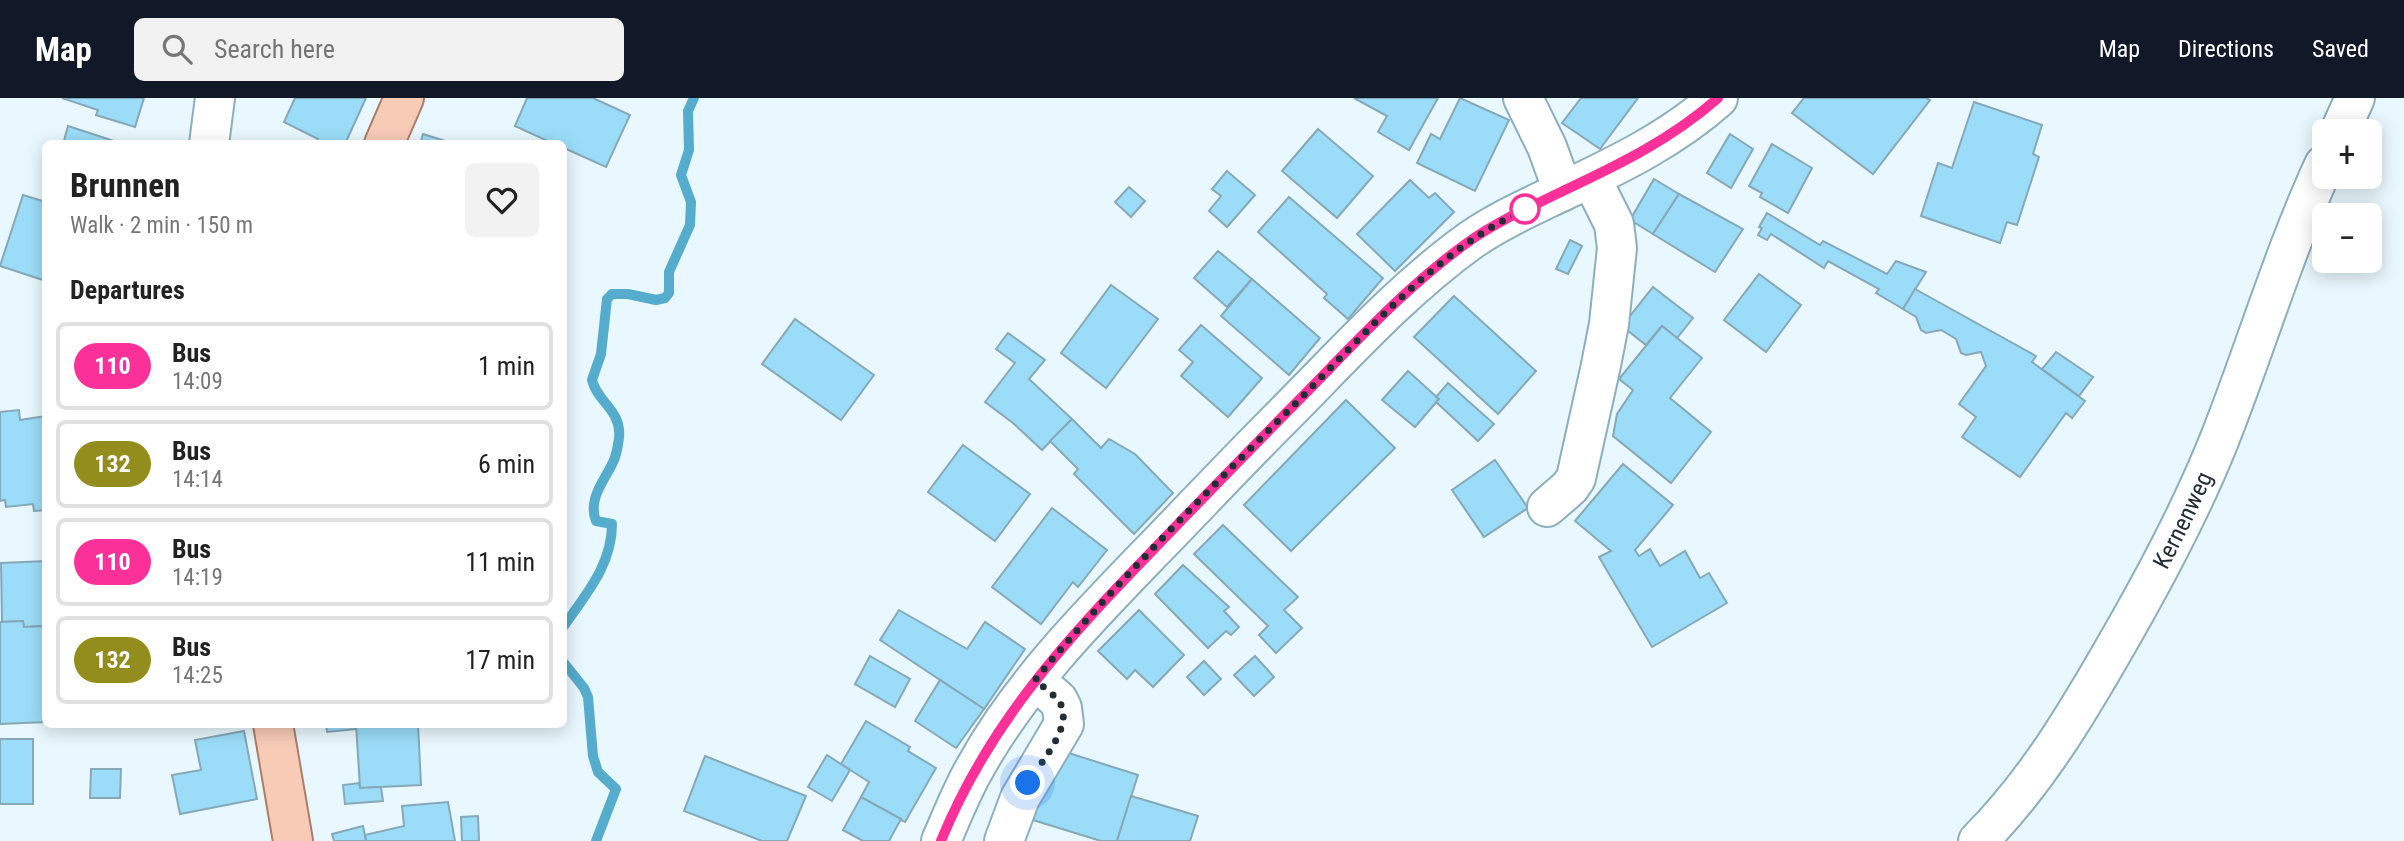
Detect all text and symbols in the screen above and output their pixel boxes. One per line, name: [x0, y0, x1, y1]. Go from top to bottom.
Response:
search box: [134, 18, 624, 81]
text: Map: [35, 30, 92, 69]
icon: search: [158, 30, 196, 68]
text: Search here: [214, 34, 335, 64]
text: Map: [2099, 35, 2140, 63]
text: Directions: [2178, 35, 2274, 63]
text: Saved: [2312, 35, 2369, 63]
map controls: [2312, 119, 2382, 273]
button: +: [2312, 119, 2382, 189]
button: heart: [465, 163, 539, 237]
text: Brunnen: [70, 166, 180, 205]
unlabelled marker: [1510, 194, 1540, 224]
button: −: [2312, 203, 2382, 273]
text: Walk · 2 min · 150 m: [70, 212, 253, 239]
text: Departures: [70, 275, 185, 305]
text: Bus: [172, 338, 211, 368]
text: 1 min: [478, 351, 535, 381]
text: 110: [94, 352, 131, 380]
text: 14:09: [172, 368, 223, 395]
text: Bus: [172, 436, 211, 466]
text: 6 min: [478, 449, 535, 479]
text: 132: [94, 450, 131, 478]
text: 14:14: [172, 466, 223, 493]
street label: Kernenweg: [2147, 467, 2218, 574]
text: Bus: [172, 534, 211, 564]
text: 11 min: [465, 547, 535, 577]
text: 110: [94, 548, 131, 576]
text: 14:19: [172, 564, 223, 591]
text: Bus: [172, 632, 211, 662]
text: 17 min: [465, 645, 535, 675]
text: 132: [94, 646, 131, 674]
text: 14:25: [172, 662, 223, 689]
your location: [1010, 765, 1045, 800]

